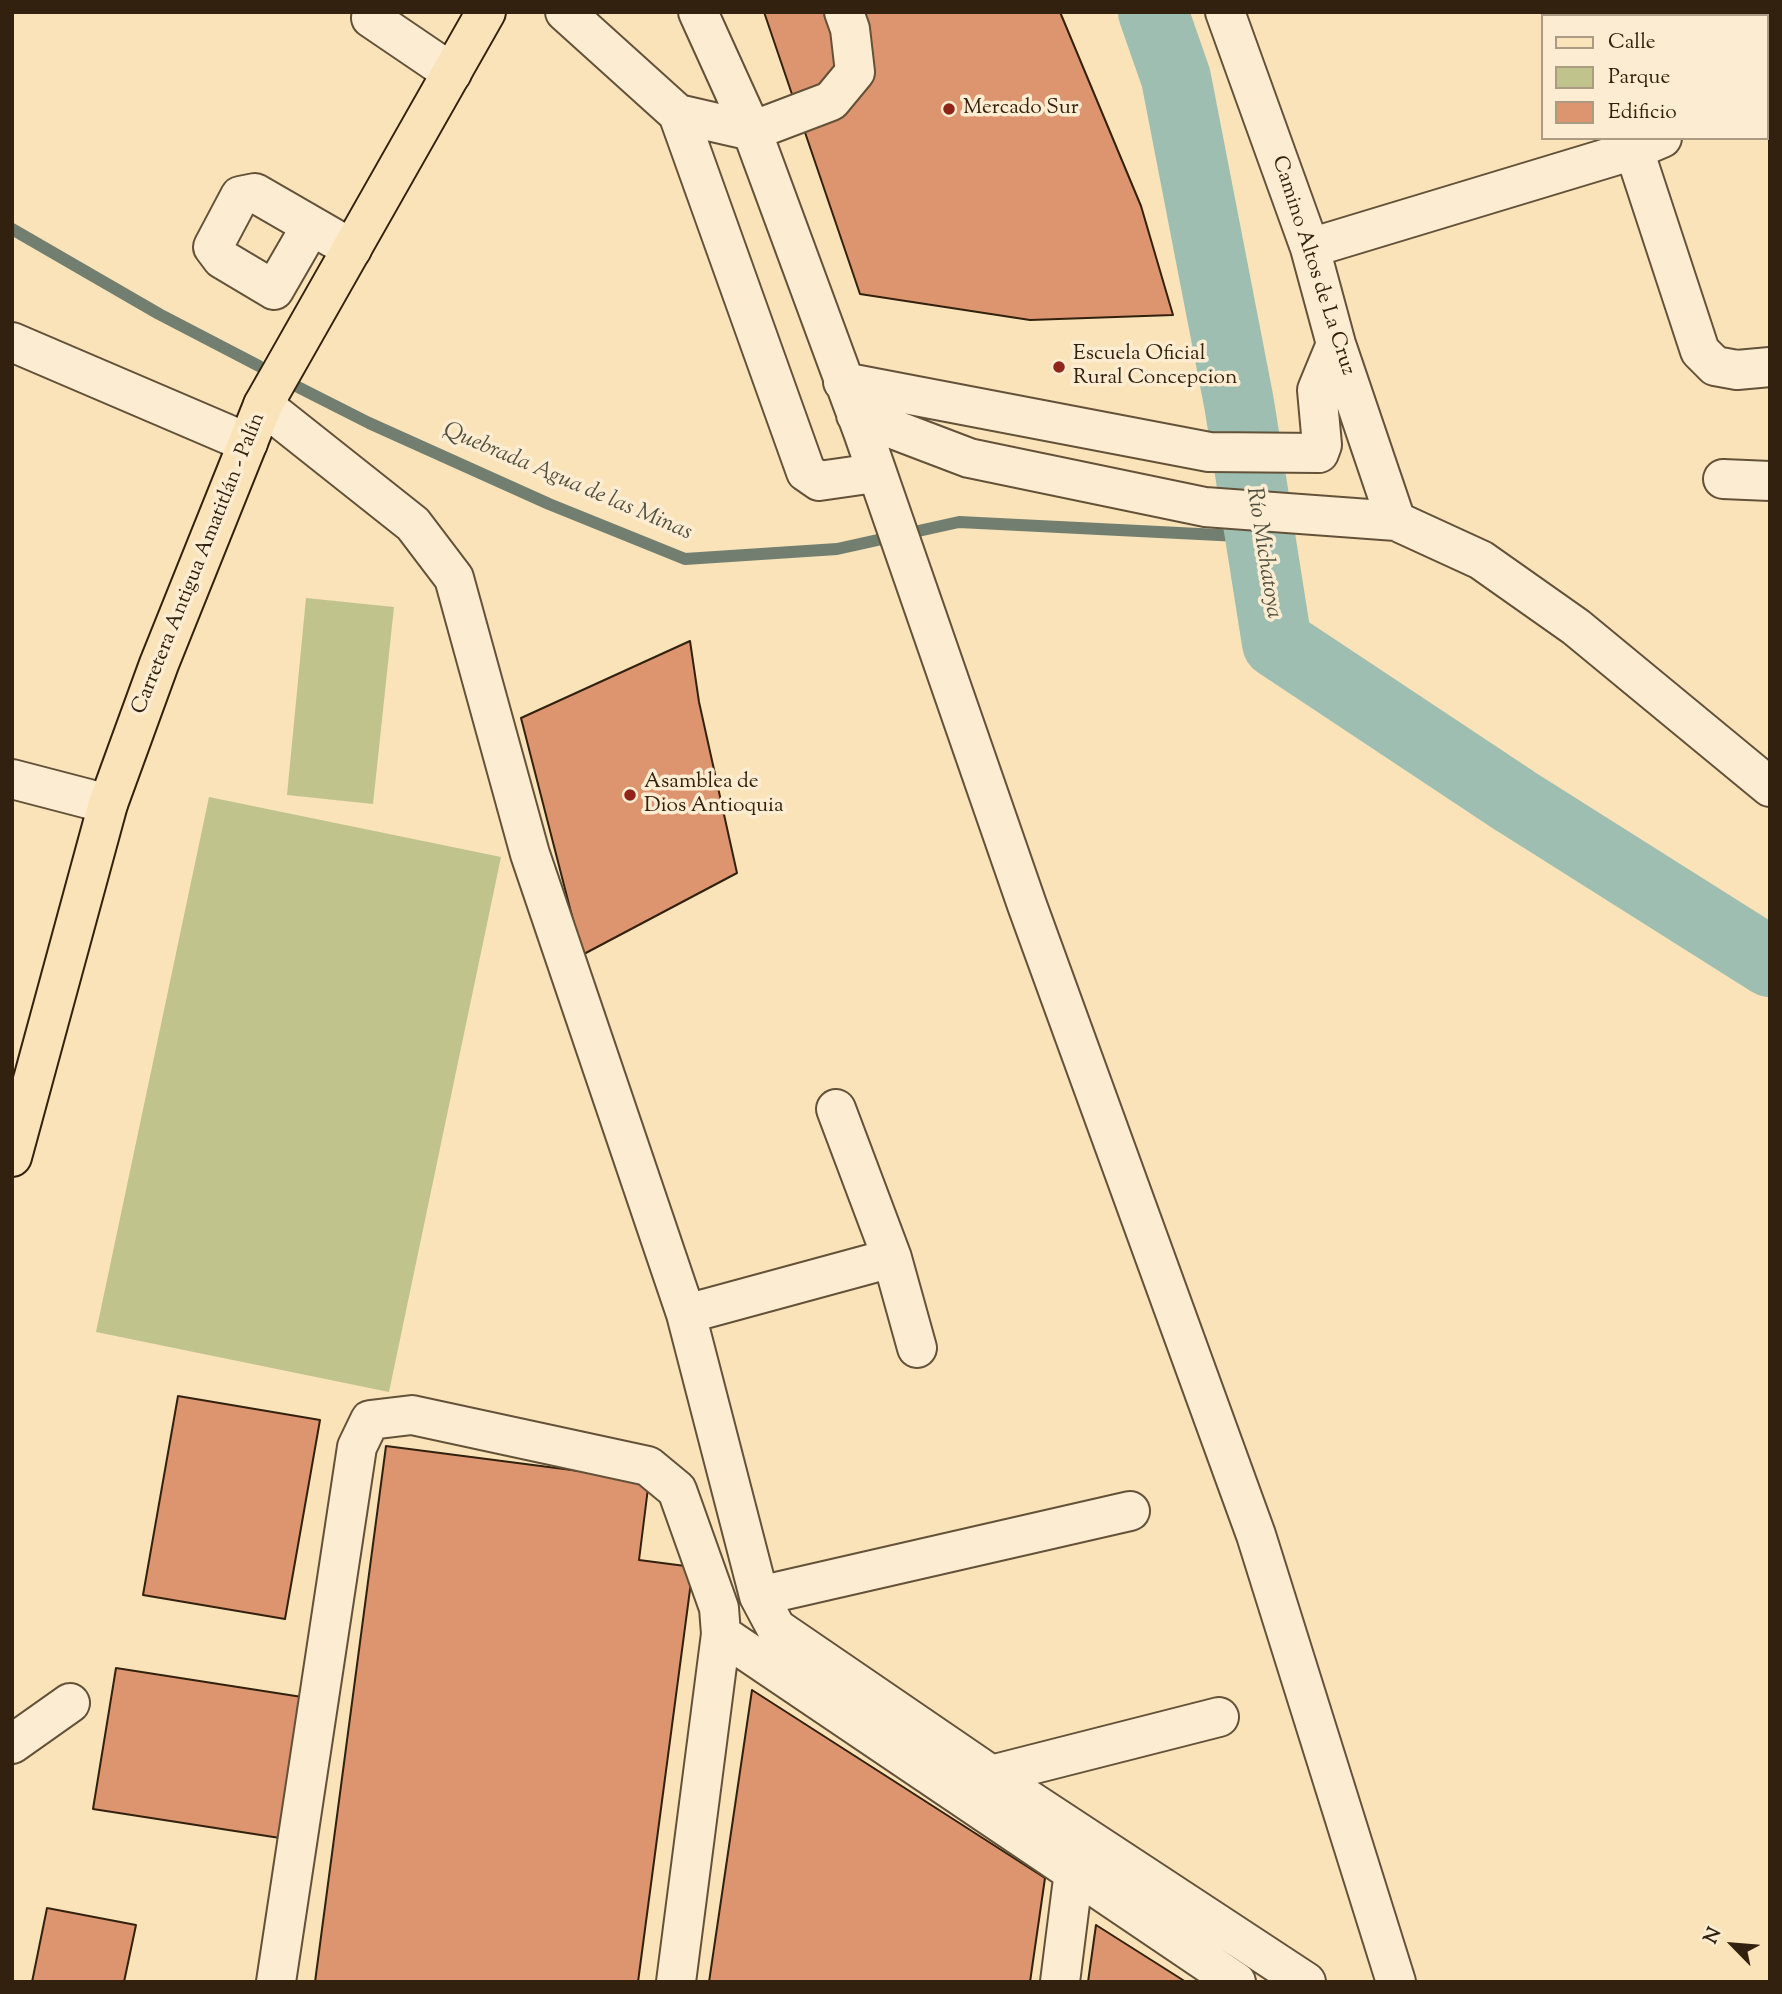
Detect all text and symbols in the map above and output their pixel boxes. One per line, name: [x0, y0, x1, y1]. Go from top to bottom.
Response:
legend: [1540, 14, 1768, 140]
text: Calle: [1608, 28, 1656, 58]
text: Parque: [1608, 63, 1670, 93]
place label: Mercado Sur: [963, 96, 1079, 122]
text: Edificio: [1608, 98, 1677, 128]
marker: Mercado Sur: [941, 101, 957, 117]
street label: Camino Altos de La Cruz: [1265, 153, 1359, 379]
place label: Escuela Oficial Rural Concepcion: [1073, 342, 1237, 392]
marker: Escuela Oficial Rural Concepcion: [1051, 359, 1067, 375]
street label: Carretera Antigua Amatitlán - Palín: [128, 410, 272, 718]
water label: Quebrada Agua de las Minas: [438, 418, 696, 548]
water label: Río Michatoya: [1238, 485, 1286, 621]
place label: Asamblea de Dios Antioquia: [644, 770, 784, 820]
marker: Asamblea de Dios Antioquia: [622, 787, 638, 803]
north arrow: [1698, 1910, 1768, 1980]
text: N: [1698, 1923, 1729, 1949]

